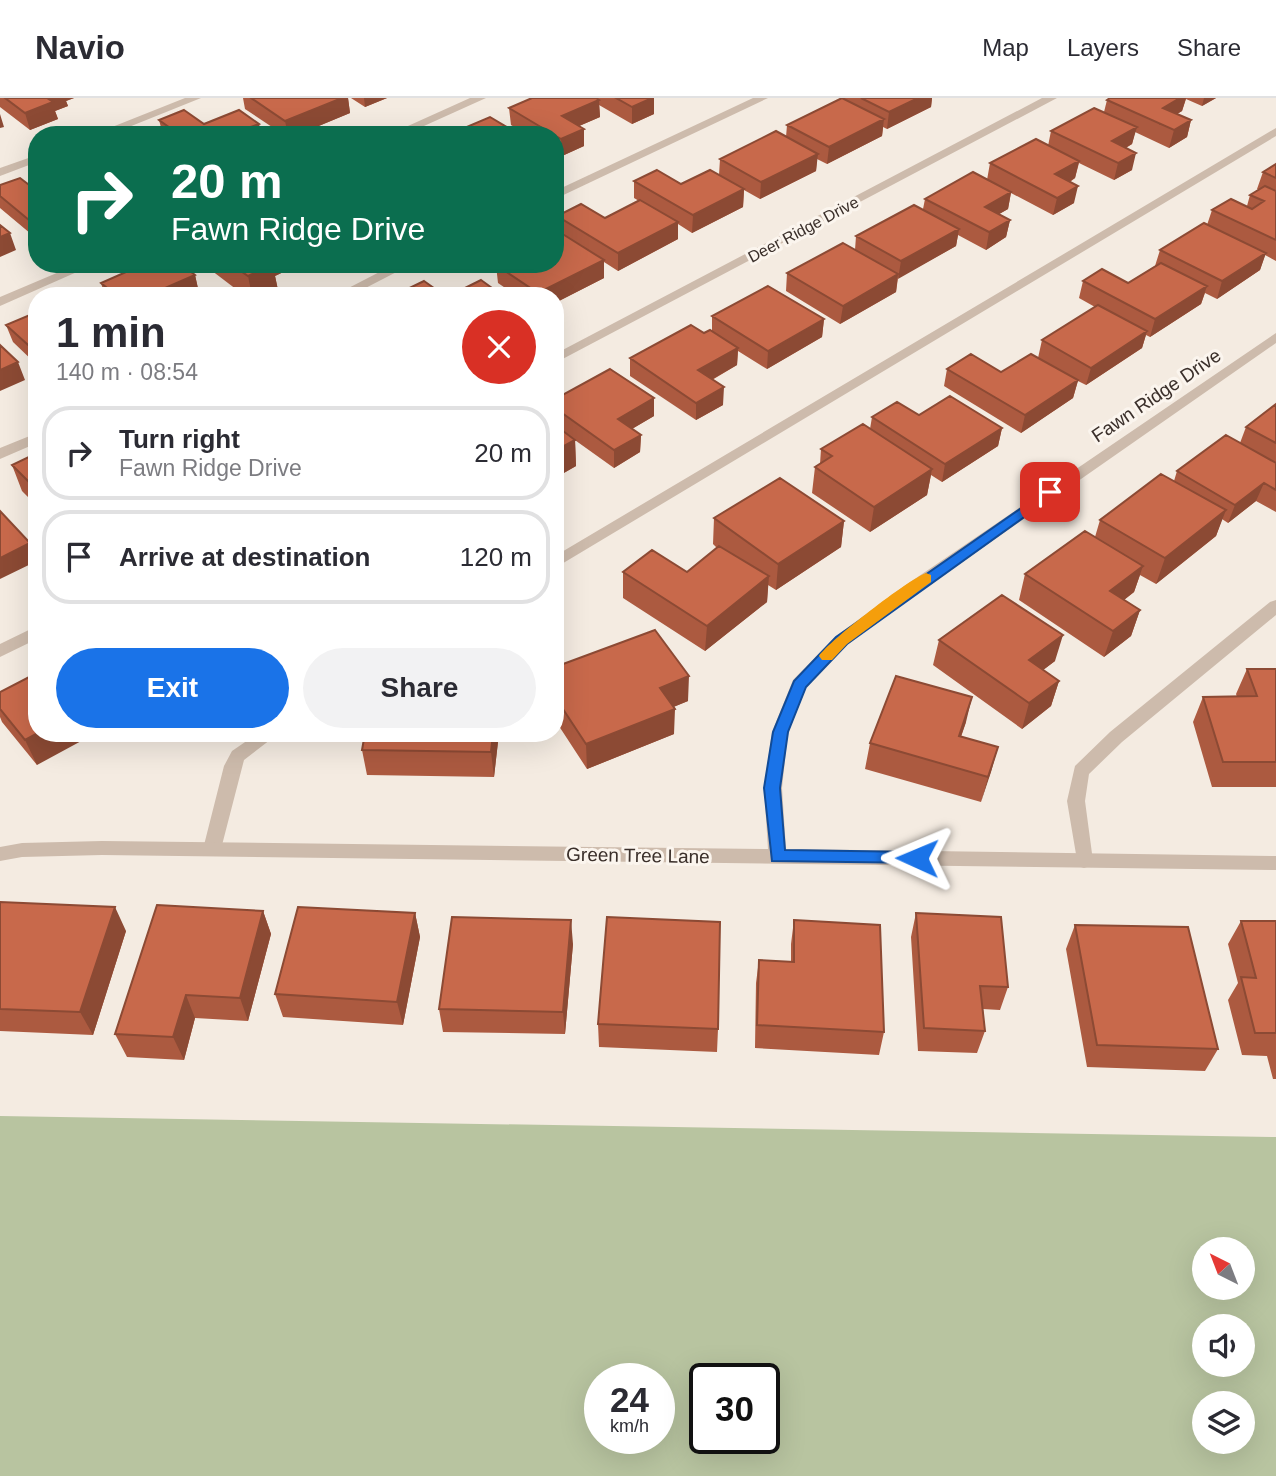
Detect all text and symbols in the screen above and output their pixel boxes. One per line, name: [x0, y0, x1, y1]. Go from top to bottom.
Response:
text: Navio: [35, 29, 125, 66]
text: Map: [982, 34, 1029, 61]
text: Layers: [1067, 34, 1139, 61]
text: Share: [1177, 34, 1241, 61]
icon: right: [56, 154, 147, 245]
text: 20 m: [171, 154, 283, 208]
street label: Deer Ridge Drive: [745, 193, 861, 266]
text: Fawn Ridge Drive: [171, 211, 425, 247]
text: 1 min: [56, 309, 166, 356]
button: close: [462, 310, 536, 384]
street label: Fawn Ridge Drive: [1088, 344, 1225, 446]
text: 140 m · 08:54: [56, 359, 198, 385]
text: Turn right: [119, 424, 240, 454]
icon: right: [60, 434, 98, 472]
text: 20 m: [474, 438, 532, 468]
text: Fawn Ridge Drive: [119, 455, 302, 481]
pin: [1020, 462, 1080, 522]
icon: arrive: [1031, 473, 1069, 511]
icon: arrive: [60, 538, 98, 576]
text: Arrive at destination: [119, 542, 370, 572]
text: 120 m: [460, 542, 532, 572]
button: Exit: [56, 648, 289, 728]
button: Share: [303, 648, 536, 728]
position arrow: [880, 821, 954, 895]
street label: Green Tree Lane: [566, 844, 710, 867]
north arrow: [1192, 1237, 1255, 1300]
map controls: [1192, 1237, 1255, 1454]
button: sound: [1192, 1314, 1255, 1377]
speed limit sign: 30: [689, 1363, 780, 1454]
text: 24: [610, 1380, 649, 1419]
button: layers: [1192, 1391, 1255, 1454]
text: km/h: [610, 1416, 649, 1436]

